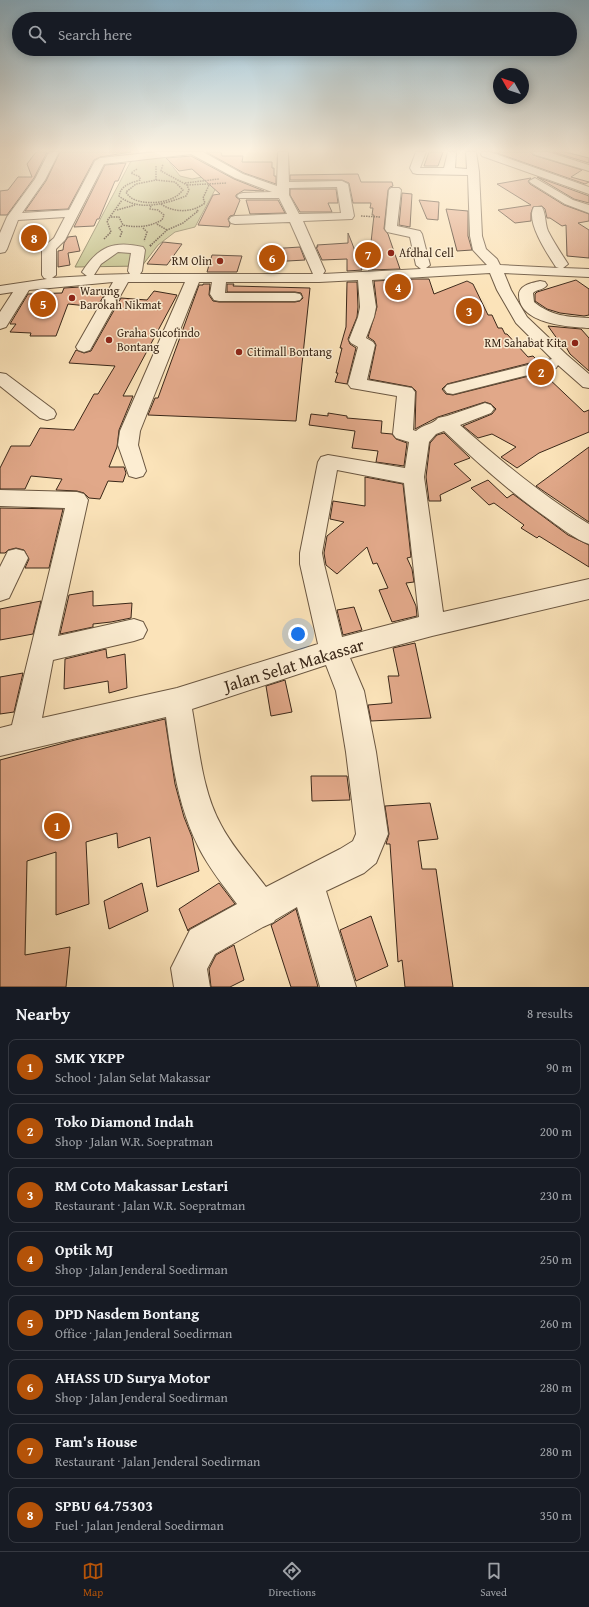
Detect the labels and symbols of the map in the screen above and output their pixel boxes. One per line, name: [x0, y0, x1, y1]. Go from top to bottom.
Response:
north arrow: [493, 68, 529, 104]
pin: 8: [21, 223, 47, 253]
pin: 7: [355, 240, 381, 270]
pin: 6: [259, 243, 285, 273]
place label: Afdhal Cell: [399, 244, 454, 261]
marker: Afdhal Cell: [386, 248, 396, 258]
place label: RM Olin: [172, 252, 212, 269]
marker: RM Olin: [215, 256, 225, 266]
pin: 4: [385, 272, 411, 302]
place label: Warung Barokah Nikmat: [80, 282, 162, 313]
pin: 5: [30, 289, 56, 319]
marker: Warung Barokah Nikmat: [67, 293, 77, 303]
pin: 3: [456, 296, 482, 326]
place label: Graha Sucofindo Bontang: [117, 324, 200, 355]
place label: RM Sahabat Kita: [485, 334, 567, 351]
marker: Graha Sucofindo Bontang: [104, 335, 114, 345]
marker: RM Sahabat Kita: [570, 338, 580, 348]
place label: Citimall Bontang: [247, 343, 332, 360]
marker: Citimall Bontang: [234, 347, 244, 357]
pin: 2: [528, 357, 554, 387]
your location: [288, 624, 308, 644]
street label: Jalan Selat Makassar: [219, 631, 367, 698]
pin: 1: [44, 811, 70, 841]

